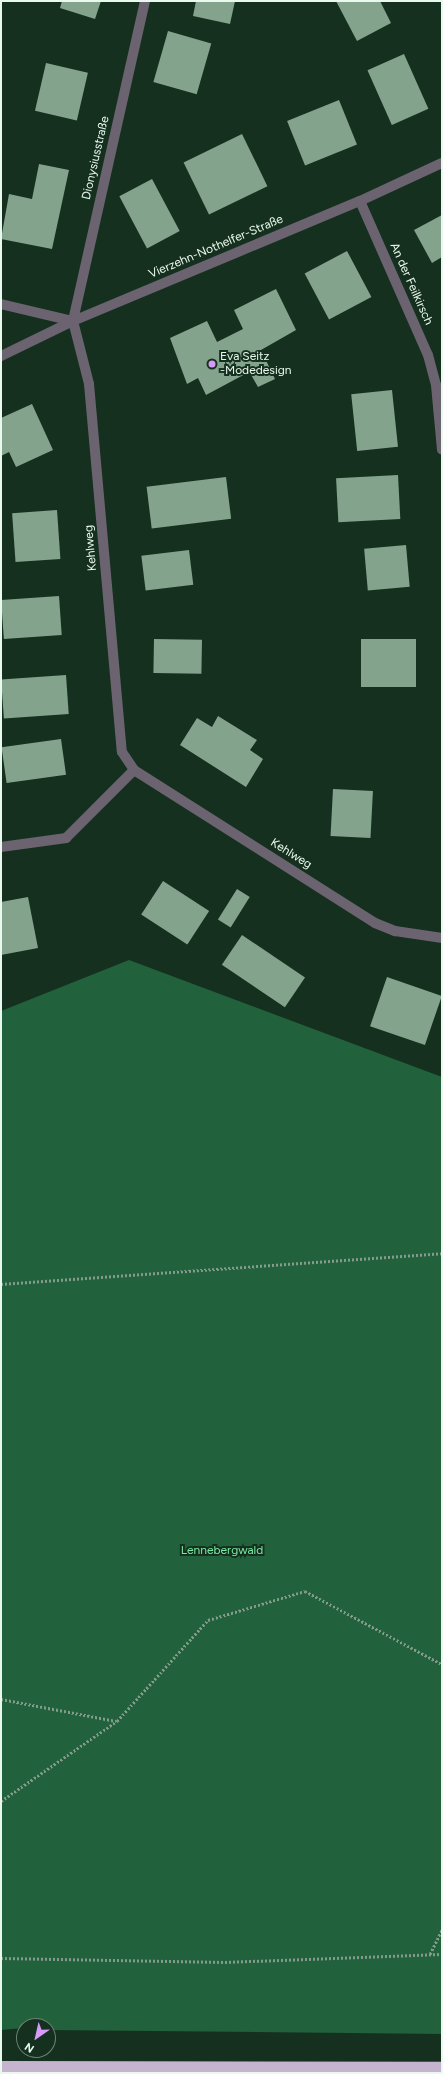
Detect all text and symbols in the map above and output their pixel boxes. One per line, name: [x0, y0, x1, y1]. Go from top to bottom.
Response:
street label: Dionysiusstraße: [79, 115, 113, 201]
street label: Vierzehn-Nothelfer-Straße: [147, 212, 285, 282]
street label: An der Feilkirsch: [386, 241, 436, 327]
place label: Eva Seitz -Modedesign: [220, 350, 291, 378]
marker: Eva Seitz -Modedesign: [207, 359, 217, 369]
street label: Kehlweg: [82, 524, 100, 572]
street label: Kehlweg: [268, 836, 314, 872]
park label: Lennebergwald: [181, 1544, 263, 1558]
north arrow: [16, 2018, 56, 2058]
text: N: [22, 2040, 37, 2055]

